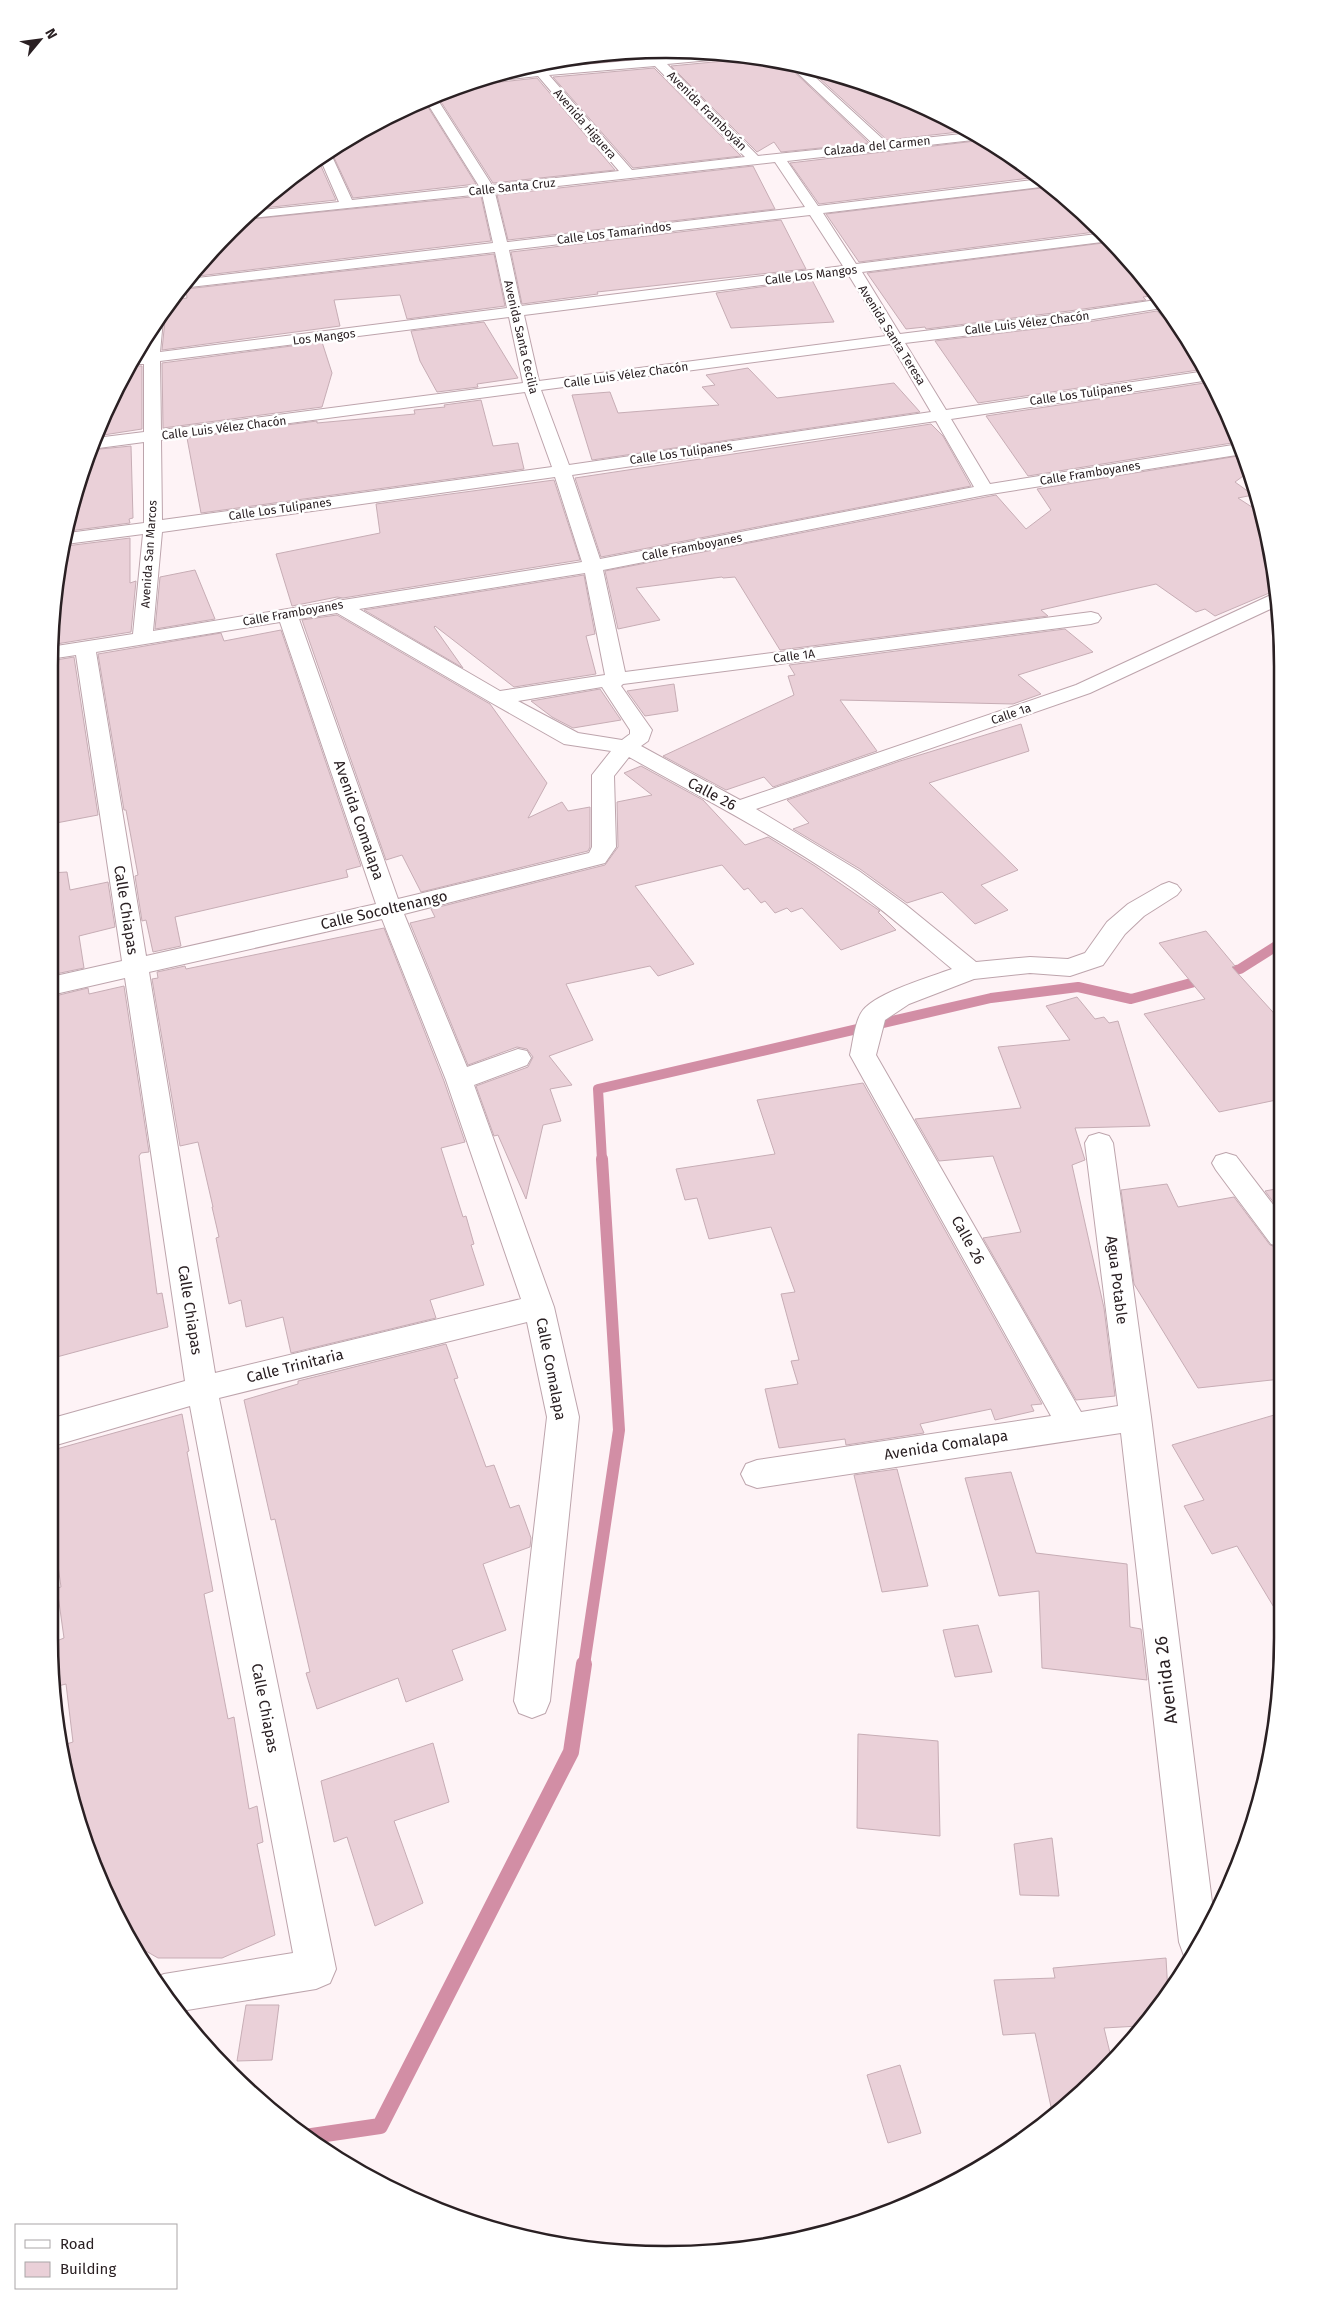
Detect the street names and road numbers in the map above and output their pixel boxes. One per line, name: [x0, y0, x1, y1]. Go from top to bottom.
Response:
street label: Avenida Framboyán: [664, 68, 750, 154]
street label: Avenida Higuera: [551, 86, 619, 162]
street label: Calzada del Carmen: [823, 133, 931, 159]
street label: Calle Santa Cruz: [468, 175, 556, 199]
street label: Calle Los Tamarindos: [556, 219, 672, 247]
street label: Calle Los Mangos: [764, 262, 858, 288]
street label: Avenida Santa Cecilia: [501, 279, 541, 395]
street label: Avenida Santa Teresa: [855, 282, 929, 388]
street label: Calle Luis Vélez Chacón: [964, 308, 1090, 338]
street label: Los Mangos: [292, 326, 357, 348]
street label: Calle Luis Vélez Chacón: [563, 359, 689, 391]
street label: Calle Los Tulipanes: [1029, 380, 1134, 408]
street label: Calle Luis Vélez Chacón: [161, 413, 287, 443]
street label: Calle Los Tulipanes: [629, 439, 734, 467]
street label: Calle Framboyanes: [1039, 458, 1142, 488]
street label: Calle Los Tulipanes: [228, 495, 333, 523]
street label: Avenida San Marcos: [138, 499, 160, 608]
street label: Calle Framboyanes: [641, 530, 744, 564]
street label: Calle Framboyanes: [242, 597, 345, 629]
street label: Calle 1A: [772, 646, 816, 665]
street label: Calle 1a: [989, 701, 1033, 727]
street label: Avenida Comalapa: [330, 758, 388, 882]
street label: Calle 26: [685, 774, 739, 814]
street label: Calle Chiapas: [110, 864, 142, 956]
street label: Calle Socoltenango: [319, 887, 449, 933]
street label: Calle 26: [947, 1213, 989, 1267]
street label: Agua Potable: [1103, 1235, 1131, 1325]
street label: Calle Chiapas: [174, 1264, 206, 1356]
street label: Calle Comalapa: [532, 1316, 570, 1422]
street label: Calle Trinitaria: [245, 1345, 345, 1387]
street label: Avenida Comalapa: [883, 1426, 1009, 1464]
street label: Avenida 26: [1150, 1635, 1182, 1725]
street label: Calle Chiapas: [248, 1662, 282, 1754]

